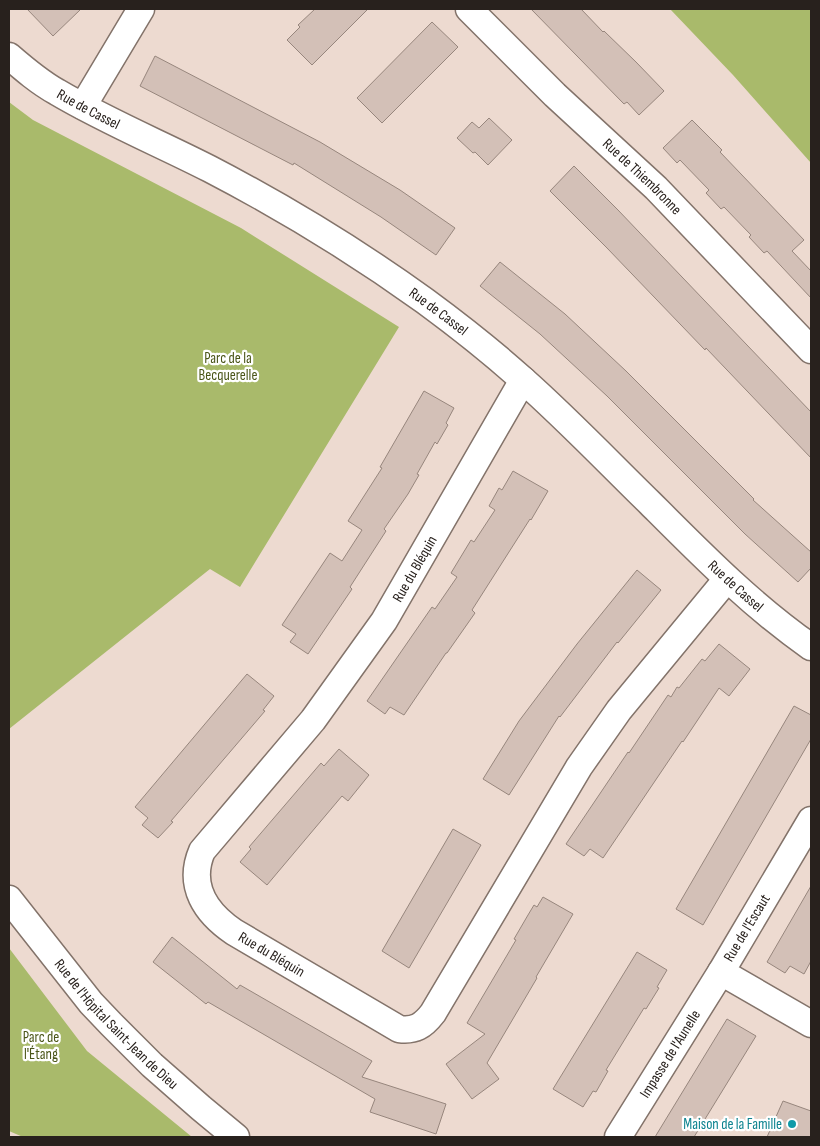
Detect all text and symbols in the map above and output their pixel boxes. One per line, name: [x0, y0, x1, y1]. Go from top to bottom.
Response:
street label: Rue de Cassel: [54, 85, 123, 133]
street label: Rue de Thiembronne: [599, 134, 686, 219]
street label: Rue de Cassel: [405, 283, 472, 340]
park label: Parc de la Becquerelle: [199, 349, 257, 385]
street label: Rue du Bléquin: [388, 532, 442, 606]
street label: Rue de Cassel: [704, 556, 768, 616]
street label: Rue de l'Escaut: [719, 890, 775, 965]
street label: Rue du Bléquin: [235, 927, 308, 981]
street label: Rue de l'Hôpital Saint-Jean de Dieu: [50, 955, 182, 1093]
street label: Impasse de l'Aunelle: [635, 1006, 705, 1101]
park label: Parc de l'Étang: [23, 1028, 59, 1064]
place label: Maison de la Famille: [683, 1115, 782, 1134]
marker: Maison de la Famille: [786, 1118, 798, 1130]

